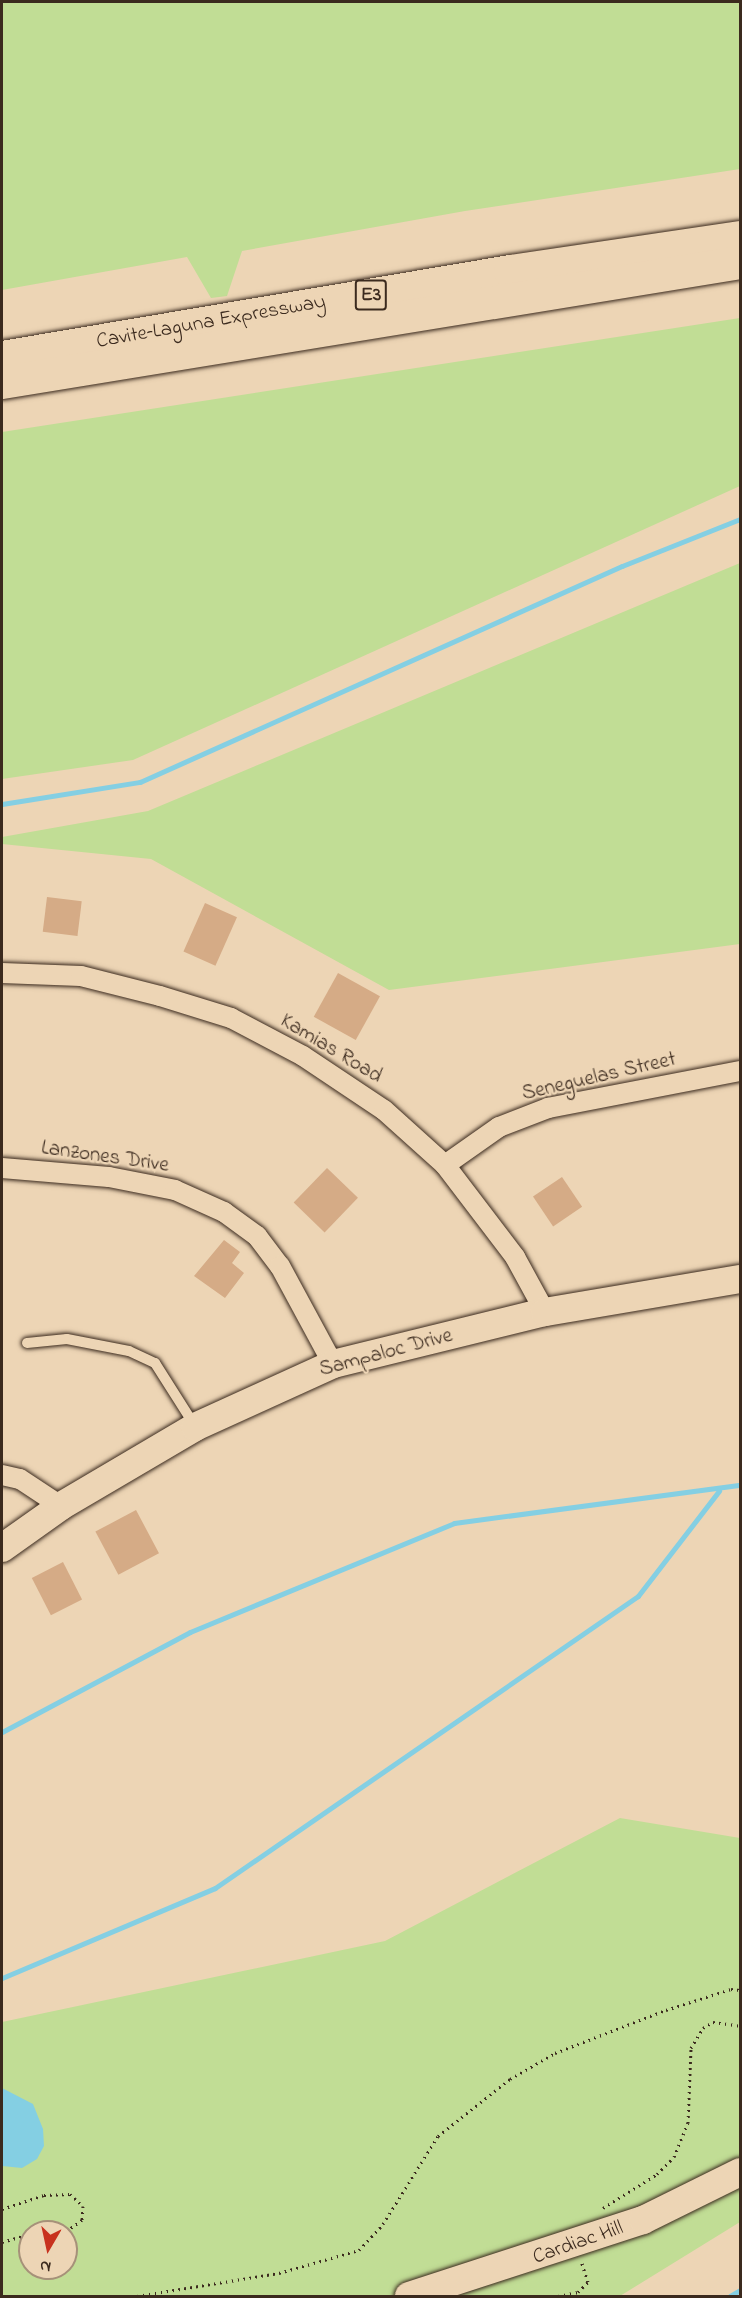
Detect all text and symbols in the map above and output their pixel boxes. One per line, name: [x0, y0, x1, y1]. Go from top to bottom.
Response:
road number: E3: [354, 278, 388, 312]
street label: Cavite–Laguna Expressway: [94, 289, 328, 355]
street label: Kamias Road: [275, 1009, 387, 1089]
street label: Seneguelas Street: [520, 1047, 678, 1107]
street label: Lanzones Drive: [40, 1136, 170, 1178]
street label: Sampaloc Drive: [317, 1323, 455, 1383]
street label: Cardiac Hill: [530, 2216, 626, 2270]
north arrow: [18, 2220, 78, 2280]
text: N: [38, 2253, 53, 2279]

